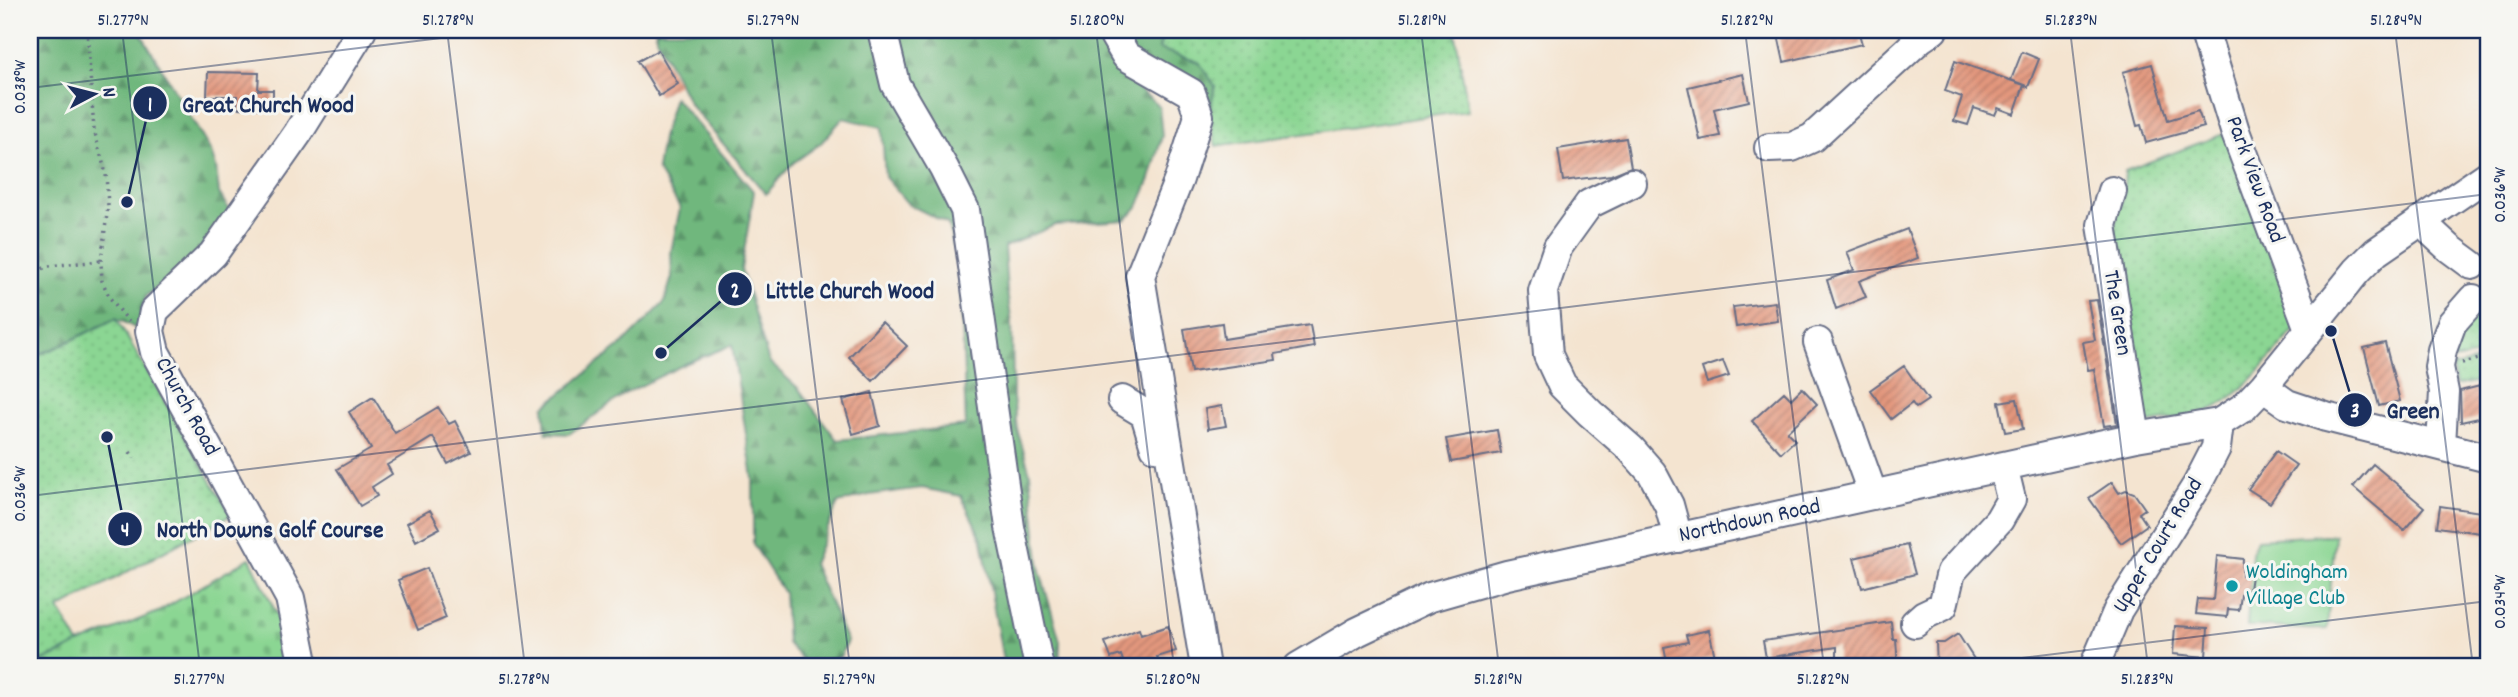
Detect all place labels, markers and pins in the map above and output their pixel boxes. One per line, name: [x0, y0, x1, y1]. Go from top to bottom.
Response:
callout: Great Church Wood: [133, 81, 368, 126]
callout: Little Church Wood: [717, 267, 948, 312]
callout: Green: [2338, 387, 2454, 432]
callout: North Downs Golf Course: [108, 506, 397, 551]
place label: Woldingham Village Club: [2246, 557, 2348, 616]
marker: Woldingham Village Club: [2224, 578, 2240, 594]

